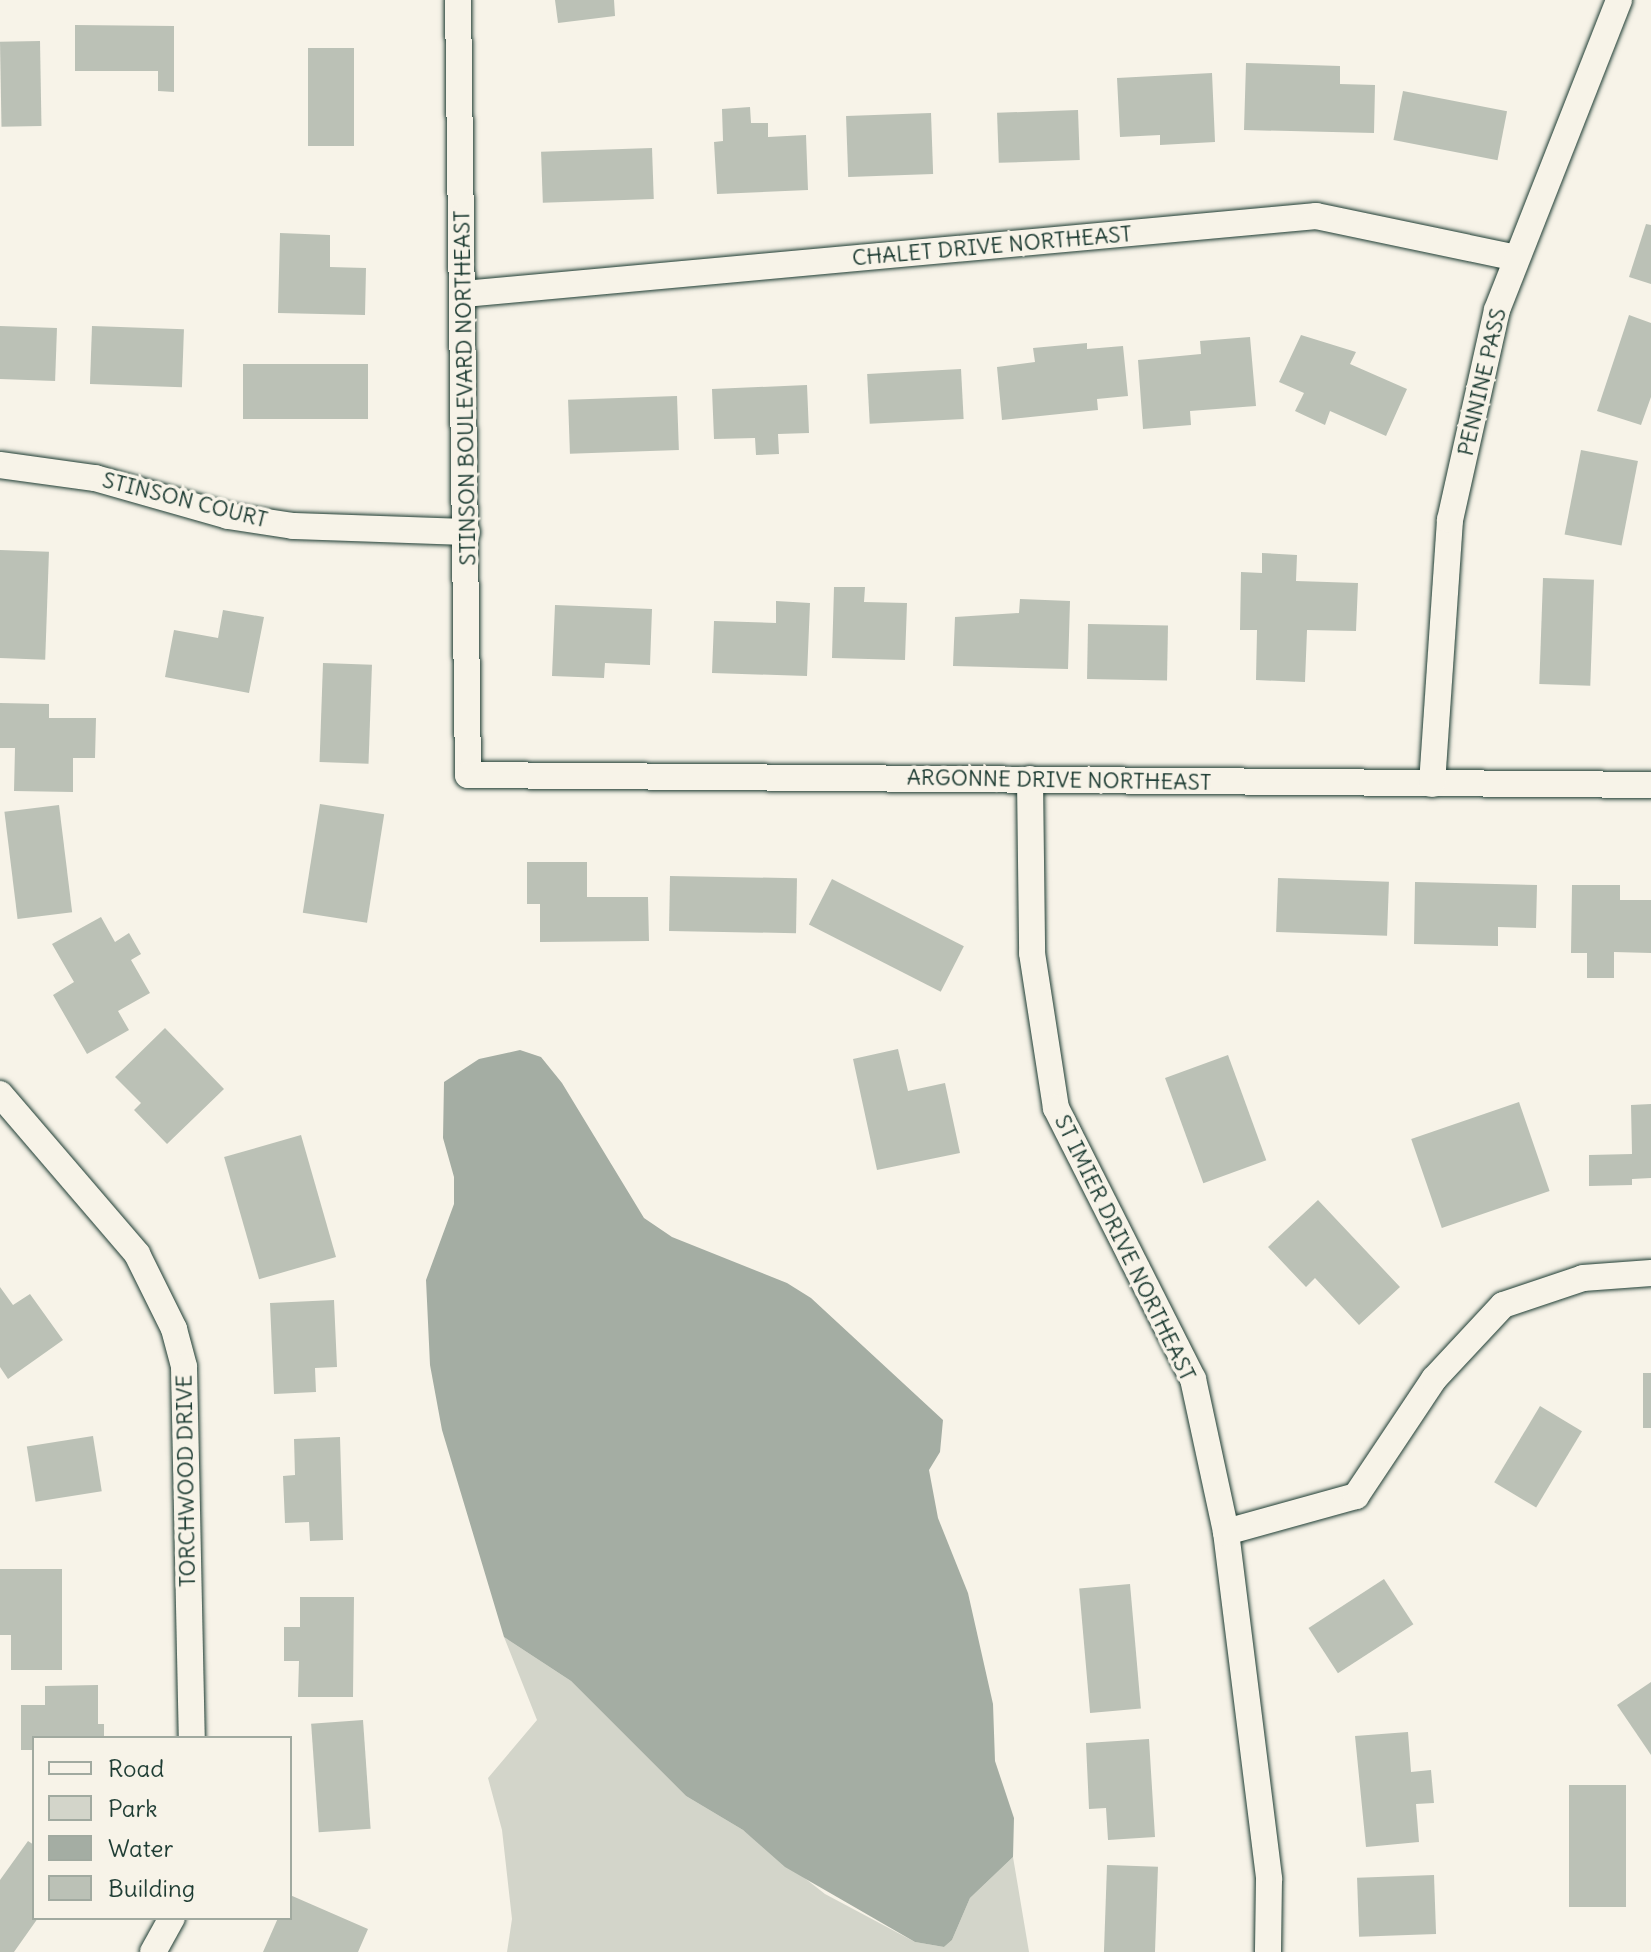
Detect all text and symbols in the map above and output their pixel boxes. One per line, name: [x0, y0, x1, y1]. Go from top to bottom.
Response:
street label: STINSON BOULEVARD NORTHEAST: [449, 210, 481, 566]
street label: CHALET DRIVE NORTHEAST: [851, 221, 1133, 271]
street label: PENNINE PASS: [1452, 306, 1512, 458]
street label: STINSON COURT: [100, 467, 270, 533]
street label: ARGONNE DRIVE NORTHEAST: [907, 764, 1211, 796]
street label: ST IMIER DRIVE NORTHEAST: [1049, 1110, 1201, 1386]
street label: TORCHWOOD DRIVE: [171, 1374, 201, 1588]
legend: [32, 1736, 292, 1920]
text: Road: [108, 1753, 164, 1783]
text: Park: [108, 1793, 158, 1823]
text: Water: [108, 1833, 173, 1863]
text: Building: [108, 1873, 195, 1903]

